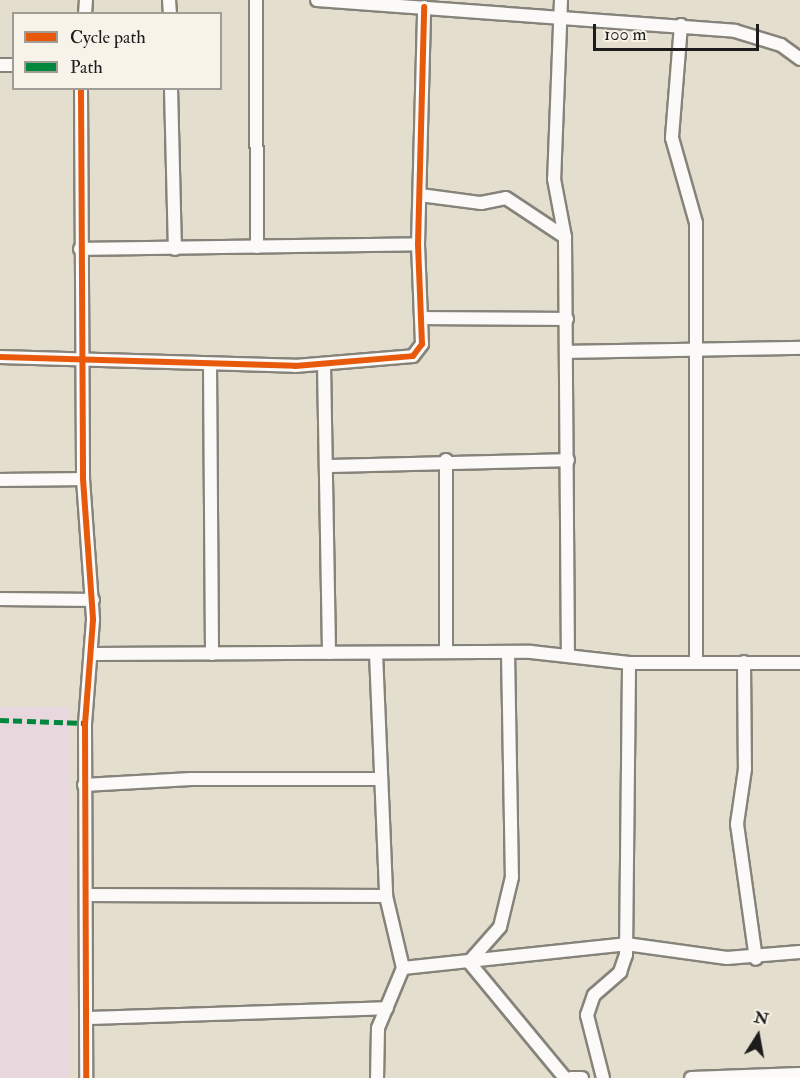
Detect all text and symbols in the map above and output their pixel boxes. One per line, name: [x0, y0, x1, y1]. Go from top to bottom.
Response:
legend: [12, 12, 222, 90]
scale bar: [596, 12, 762, 50]
text: 100 m: [604, 23, 647, 46]
text: Cycle path: [70, 26, 146, 49]
text: Path: [70, 56, 103, 79]
north arrow: [728, 1006, 788, 1066]
text: N: [752, 1007, 770, 1030]

